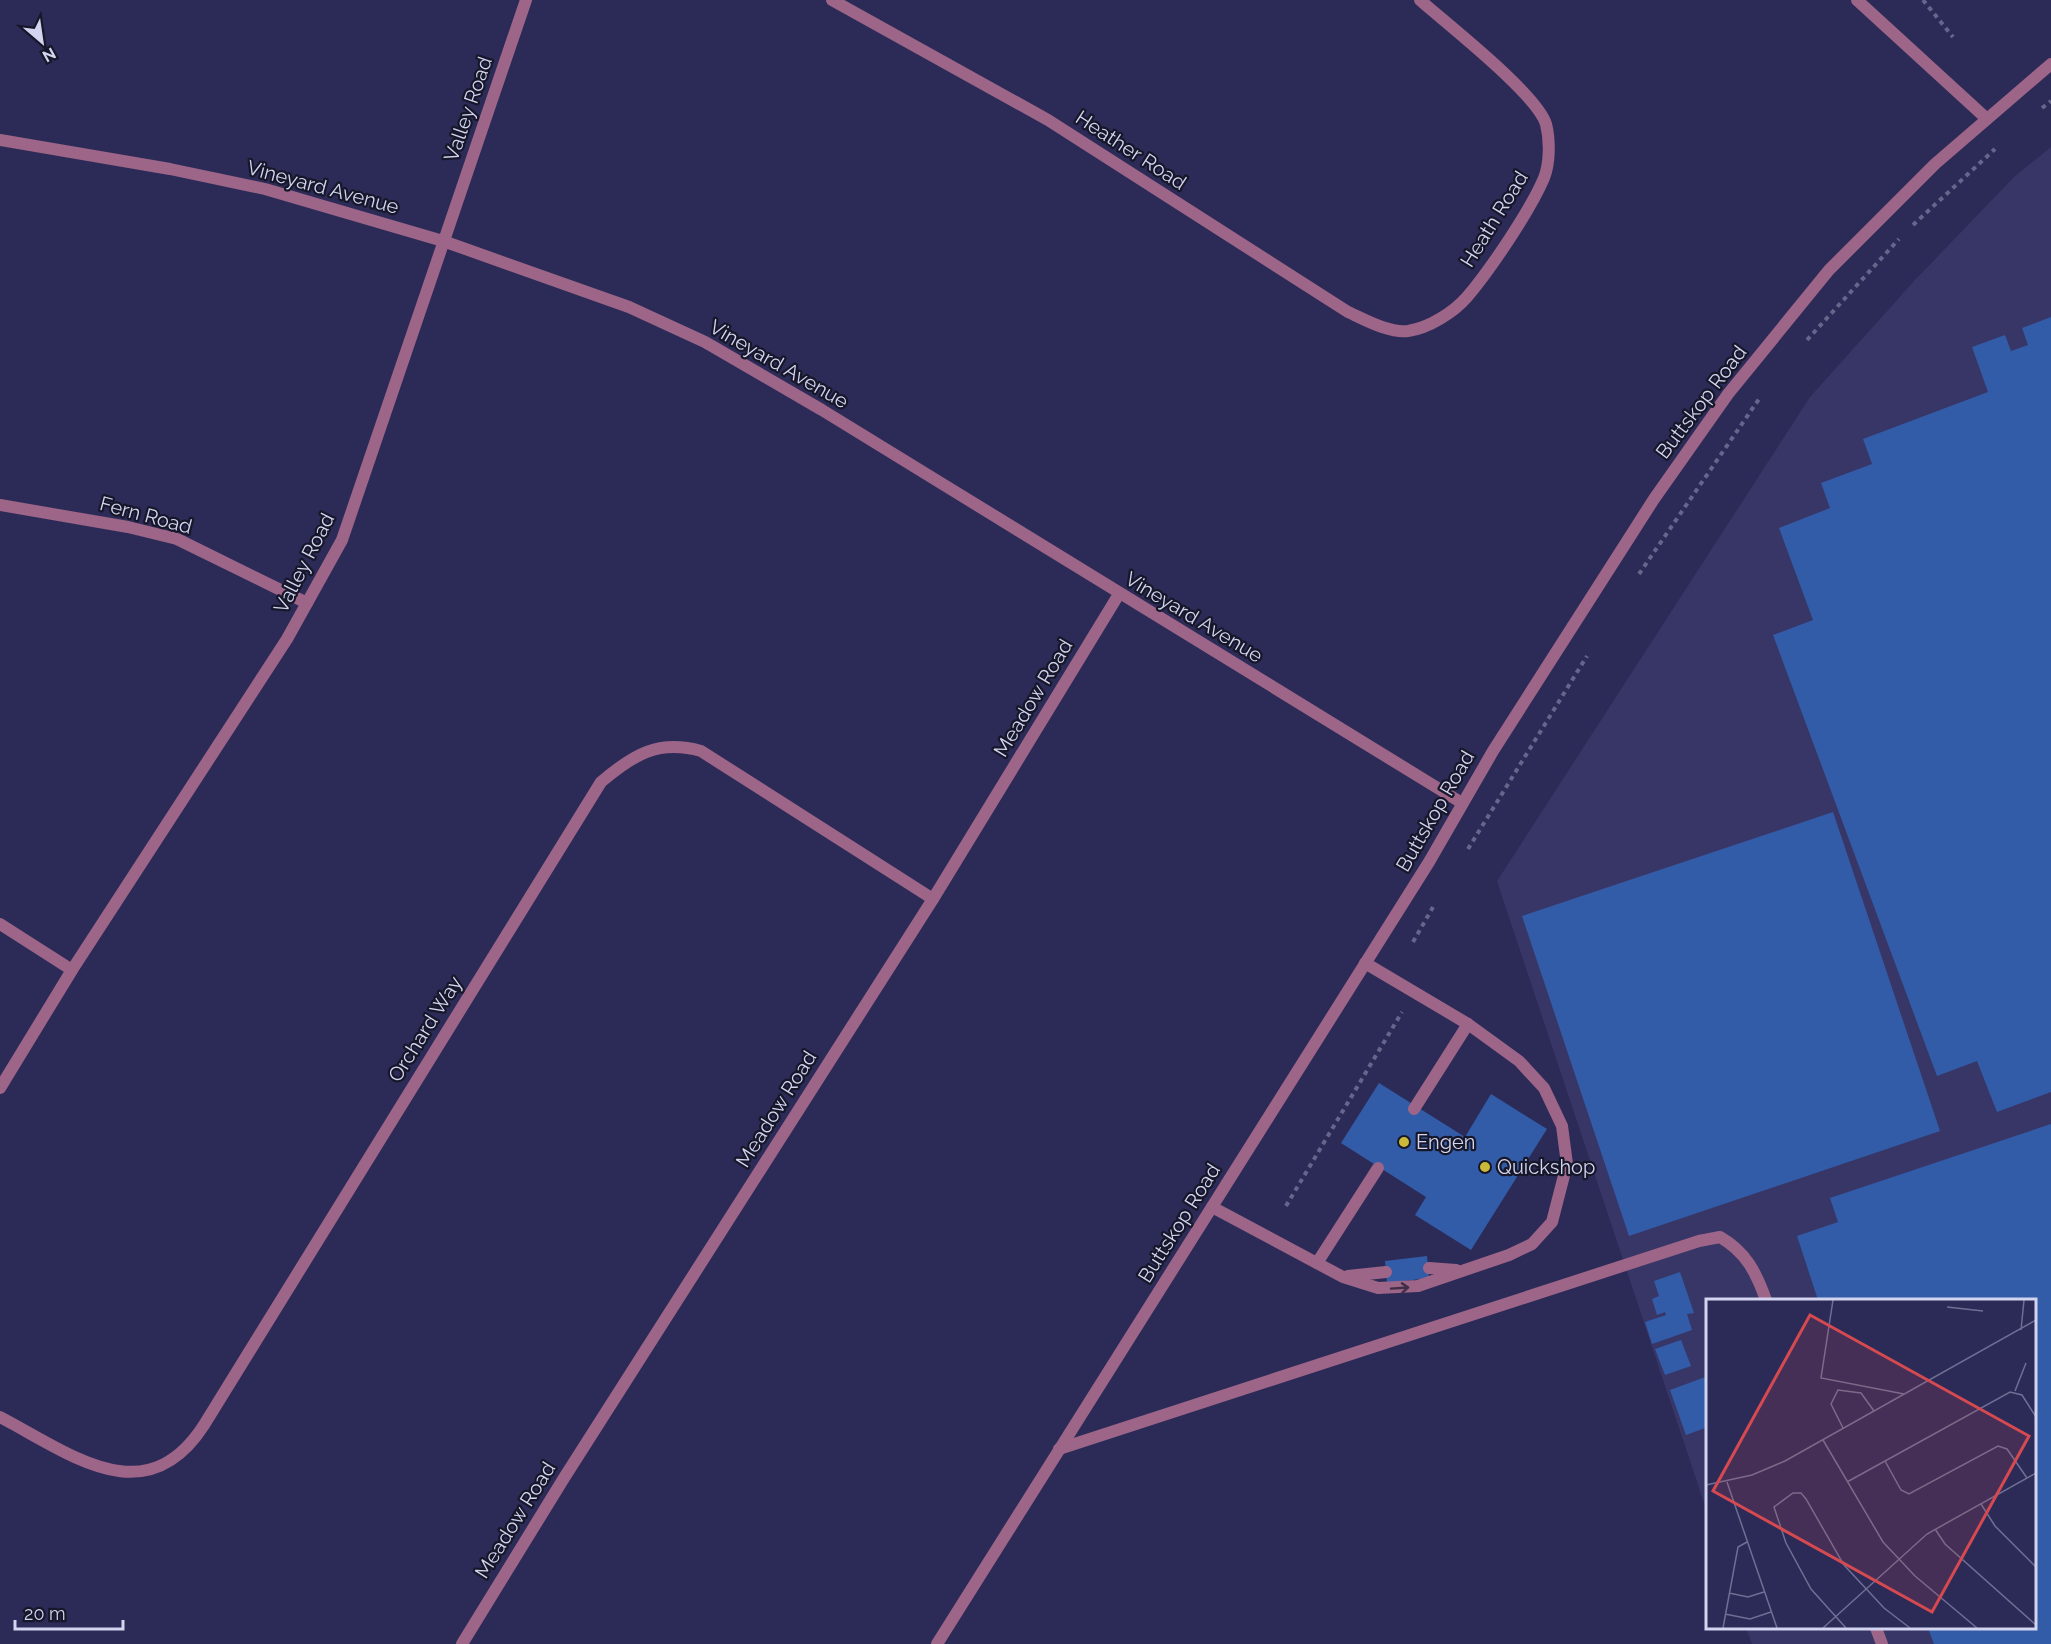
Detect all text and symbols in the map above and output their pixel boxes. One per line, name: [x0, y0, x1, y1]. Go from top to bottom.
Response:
north arrow: [12, 12, 72, 72]
text: N: [39, 43, 59, 66]
street label: Valley Road: [439, 53, 497, 165]
street label: Heather Road: [1071, 105, 1191, 195]
street label: Vineyard Avenue: [244, 155, 402, 219]
street label: Heath Road: [1455, 167, 1533, 271]
street label: Vineyard Avenue: [705, 315, 853, 414]
street label: Buttskop Road: [1651, 341, 1751, 463]
street label: Fern Road: [97, 491, 195, 539]
street label: Valley Road: [269, 509, 339, 617]
street label: Vineyard Avenue: [1121, 566, 1267, 668]
street label: Meadow Road: [989, 635, 1077, 761]
street label: Buttskop Road: [1391, 746, 1479, 876]
street label: Orchard Way: [383, 972, 467, 1086]
street label: Meadow Road: [731, 1046, 821, 1172]
place label: Engen: [1416, 1130, 1476, 1154]
marker: Engen: [1397, 1135, 1411, 1149]
place label: Quickshop: [1497, 1155, 1595, 1179]
street label: Buttskop Road: [1133, 1159, 1225, 1287]
marker: Quickshop: [1478, 1160, 1492, 1174]
one-way arrow: [1389, 1282, 1409, 1293]
inset map: [1706, 1299, 2036, 1629]
street label: Meadow Road: [470, 1457, 560, 1583]
scale bar: [15, 1593, 123, 1631]
text: 20 m: [24, 1603, 66, 1624]

